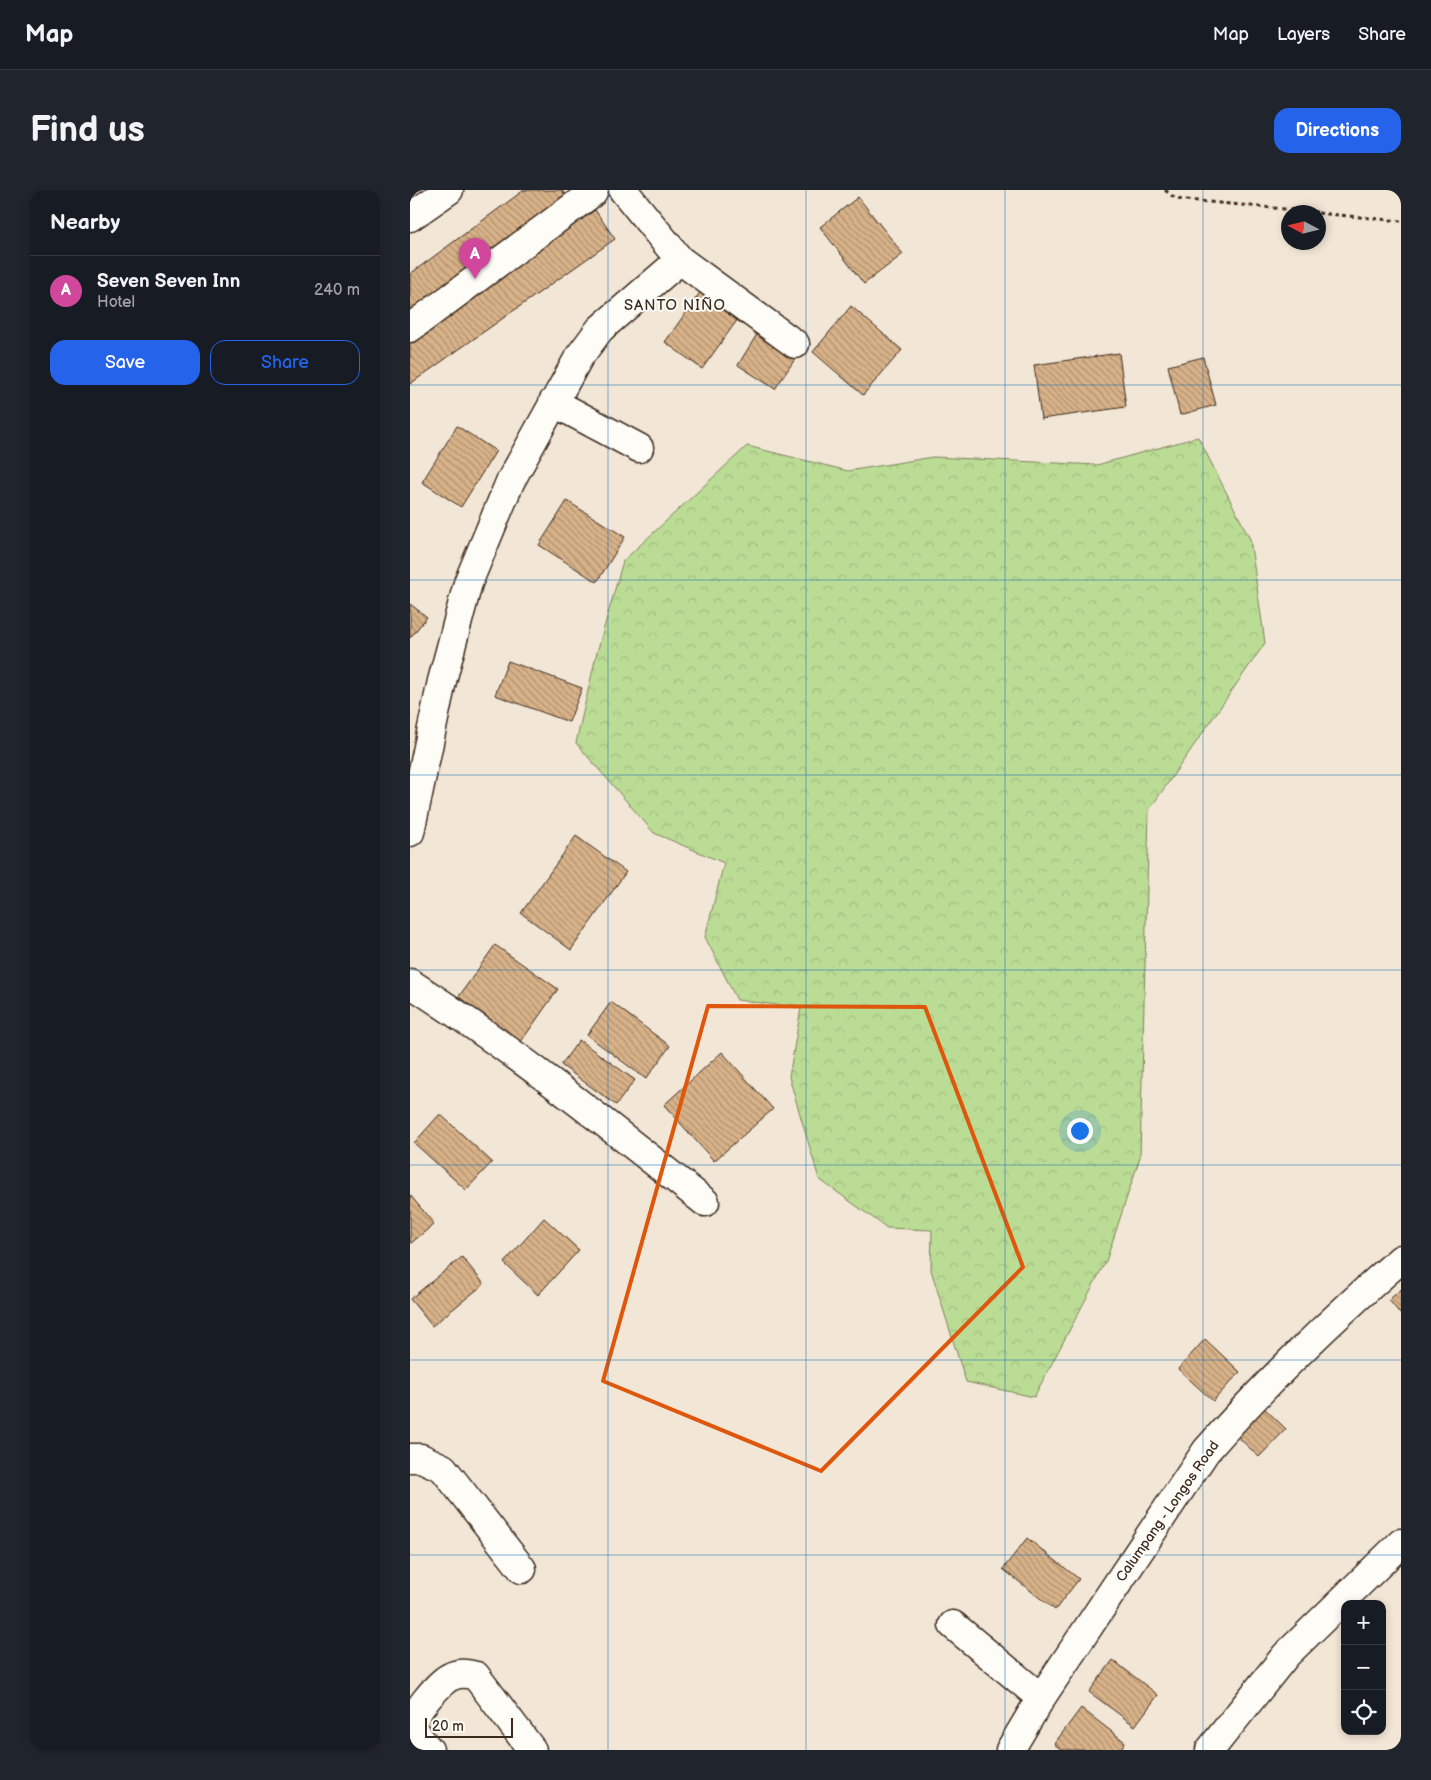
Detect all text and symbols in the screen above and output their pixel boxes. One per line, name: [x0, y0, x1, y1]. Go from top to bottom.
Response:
text: Map: [25, 20, 73, 49]
text: Map: [1213, 24, 1249, 45]
text: Layers: [1277, 24, 1330, 45]
text: Share: [1358, 24, 1406, 45]
button: Directions: [1274, 108, 1401, 153]
text: Find us: [30, 109, 145, 152]
north arrow: [1281, 205, 1326, 250]
text: Nearby: [50, 210, 120, 235]
pin: A: [459, 238, 491, 279]
text: Seven Seven Inn: [97, 270, 240, 293]
text: A: [61, 281, 71, 300]
text: 240 m: [314, 281, 360, 300]
text: Hotel: [97, 293, 135, 312]
district label: SANTO NIÑO: [624, 296, 726, 315]
button: Save: [50, 340, 200, 385]
button: Share: [210, 340, 360, 385]
your location: [1067, 1118, 1093, 1144]
street label: Calumpang - Longos Road: [1112, 1438, 1223, 1585]
map controls: [1341, 1600, 1386, 1735]
button: +: [1341, 1600, 1386, 1645]
button: −: [1341, 1645, 1386, 1690]
button: locate: [1341, 1690, 1386, 1735]
scale bar: [425, 1715, 512, 1738]
text: 20 m: [432, 1718, 464, 1735]

